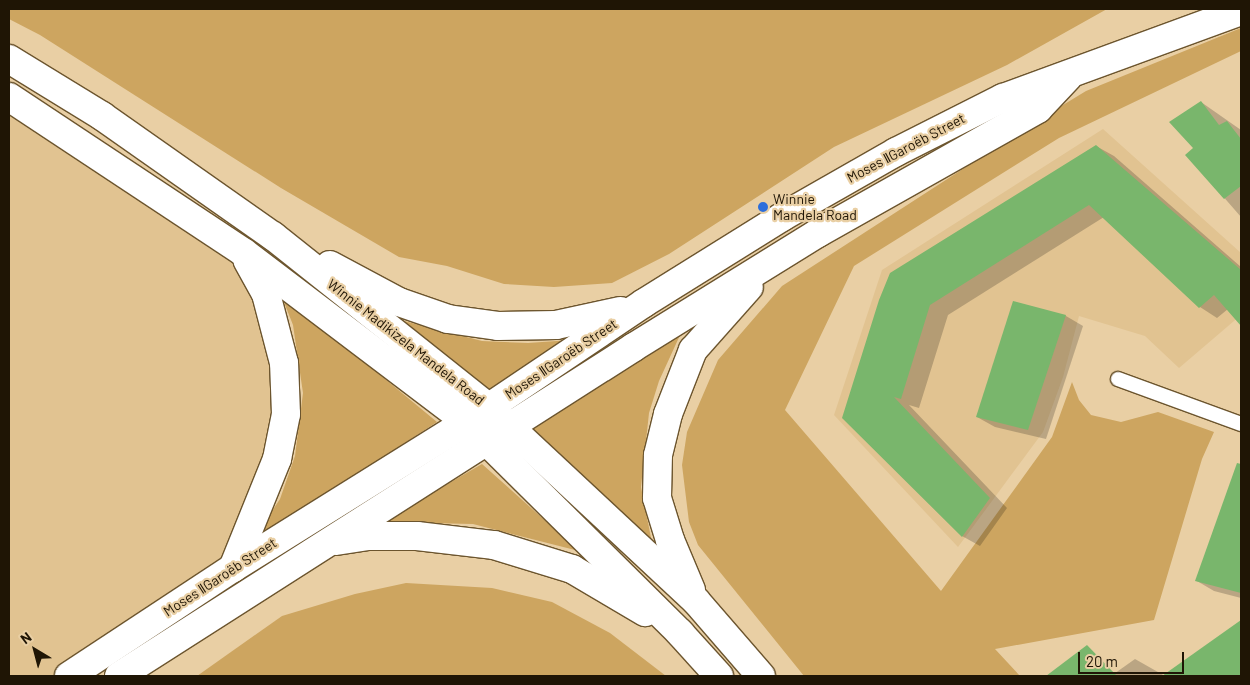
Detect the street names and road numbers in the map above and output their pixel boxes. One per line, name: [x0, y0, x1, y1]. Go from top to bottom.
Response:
street label: Moses ǁGaroëb Street: [844, 110, 968, 186]
street label: Winnie Madikizela Mandela Road: [324, 276, 488, 408]
street label: Moses ǁGaroëb Street: [502, 315, 620, 403]
street label: Moses ǁGaroëb Street: [160, 534, 280, 620]

